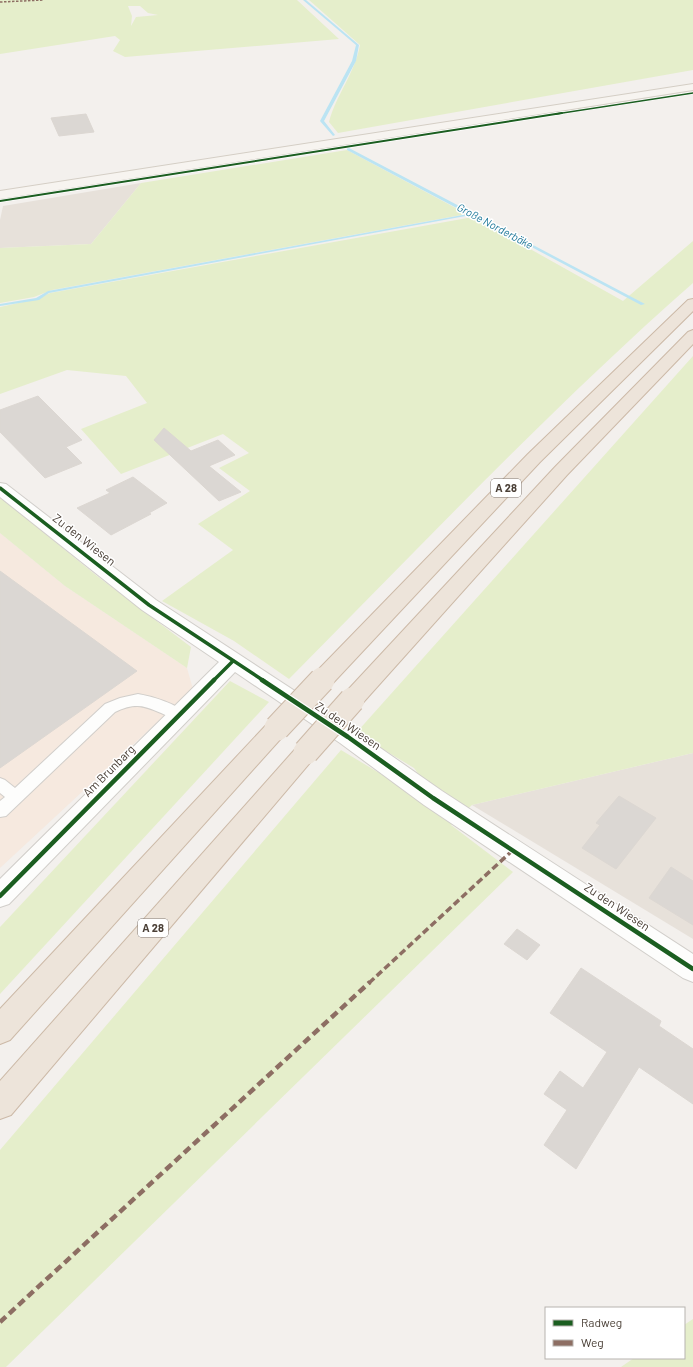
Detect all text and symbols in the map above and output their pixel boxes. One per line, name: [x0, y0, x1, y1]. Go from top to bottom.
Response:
water label: Große Norderbäke: [455, 200, 536, 251]
road number: A 28: [491, 479, 521, 497]
street label: Zu den Wiesen: [50, 510, 119, 568]
street label: Zu den Wiesen: [313, 698, 384, 752]
street label: Am Brunbarg: [79, 741, 137, 799]
street label: Zu den Wiesen: [582, 879, 653, 933]
road number: A 28: [138, 919, 168, 937]
legend: [545, 1307, 685, 1359]
text: Radweg: [581, 1315, 622, 1329]
text: Weg: [581, 1335, 604, 1349]

